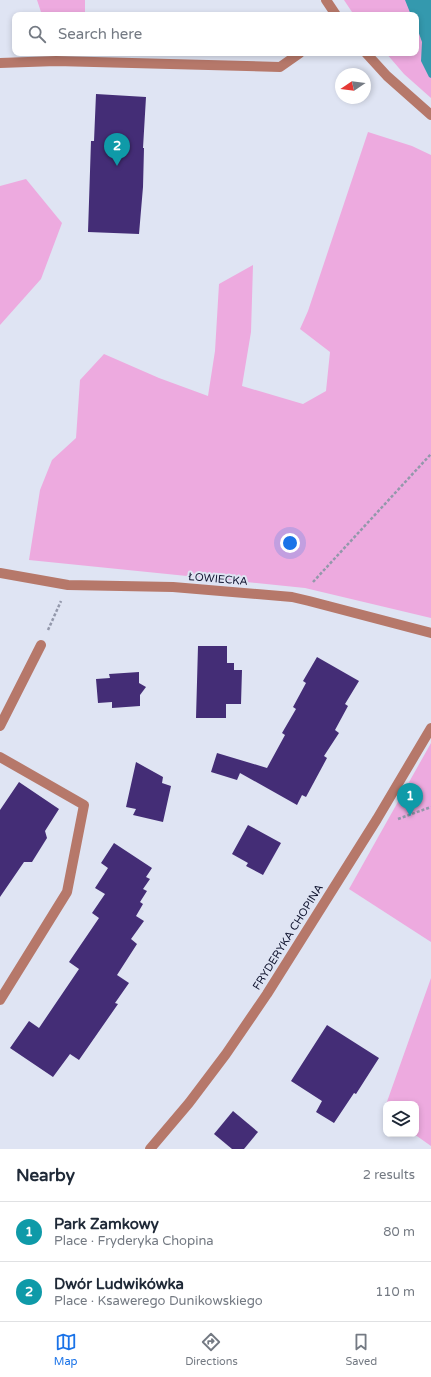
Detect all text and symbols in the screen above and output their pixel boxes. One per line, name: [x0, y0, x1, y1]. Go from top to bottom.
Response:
search box: [12, 12, 419, 56]
icon: search: [26, 23, 48, 45]
text: Search here: [58, 25, 142, 43]
north arrow: [335, 68, 371, 104]
pin: 2: [104, 133, 130, 166]
your location: [280, 533, 300, 553]
street label: ŁOWIECKA: [188, 570, 248, 588]
pin: 1: [397, 783, 423, 816]
street label: FRYDERYKA CHOPINA: [250, 882, 326, 992]
map controls: [383, 1101, 419, 1137]
button: layers: [383, 1101, 419, 1137]
text: Nearby: [16, 1165, 75, 1186]
text: 2 results: [363, 1167, 415, 1183]
text: Park Zamkowy: [54, 1215, 159, 1233]
text: 1: [25, 1224, 33, 1240]
text: 80 m: [383, 1224, 415, 1240]
text: Place · Fryderyka Chopina: [54, 1233, 214, 1249]
text: Dwór Ludwikówka: [54, 1275, 184, 1293]
text: 2: [25, 1284, 33, 1300]
text: 110 m: [375, 1284, 415, 1300]
text: Place · Ksawerego Dunikowskiego: [54, 1293, 263, 1309]
tab: Map: [54, 1331, 78, 1368]
tab: Directions: [185, 1331, 238, 1368]
tab: Saved: [345, 1331, 377, 1368]

